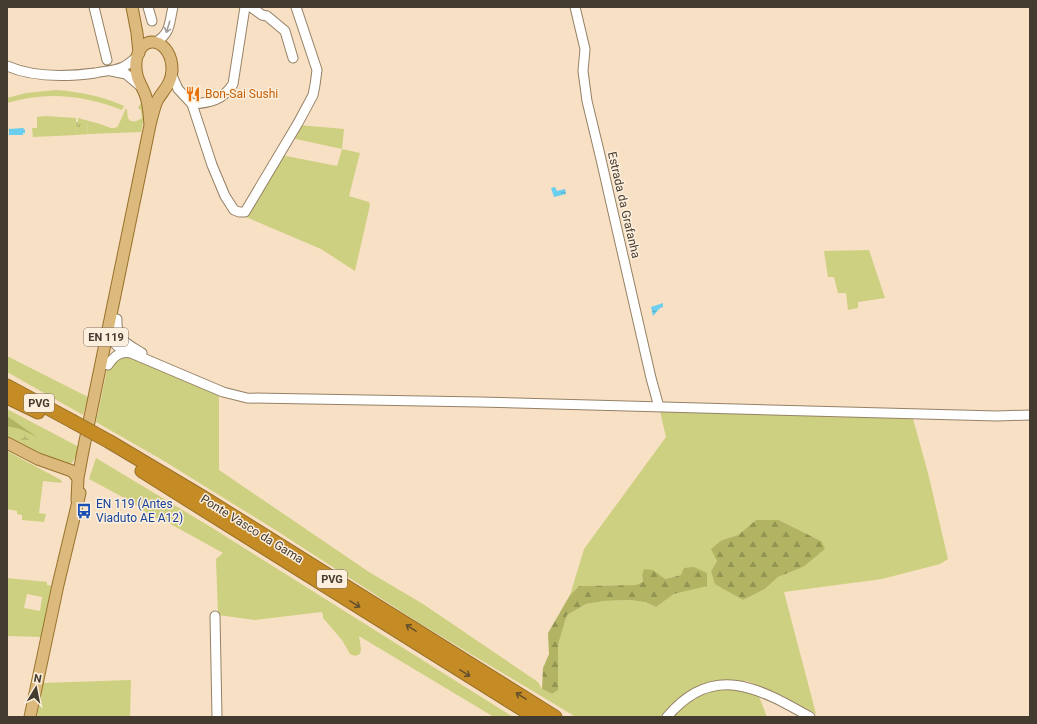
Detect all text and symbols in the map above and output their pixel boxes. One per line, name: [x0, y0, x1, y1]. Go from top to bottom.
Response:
one-way arrow: [164, 20, 171, 33]
restaurant icon: Bon-Sai Sushi: [184, 85, 202, 103]
place label: Bon-Sai Sushi: [205, 87, 278, 101]
street label: Estrada da Grafanha: [605, 150, 643, 260]
road number: EN 119: [84, 328, 128, 346]
road number: PVG: [24, 394, 54, 412]
street label: Ponte Vasco da Gama: [198, 492, 306, 566]
place label: EN 119 (Antes Viaduto AE A12): [96, 497, 183, 525]
bus stop icon: EN 119 (Antes Viaduto AE A12): [75, 502, 93, 520]
road number: PVG: [317, 570, 347, 588]
one-way arrow: [349, 601, 361, 609]
one-way arrow: [406, 624, 417, 632]
north arrow: [16, 668, 56, 708]
one-way arrow: [459, 670, 471, 678]
text: N: [33, 672, 43, 686]
one-way arrow: [516, 692, 527, 701]

